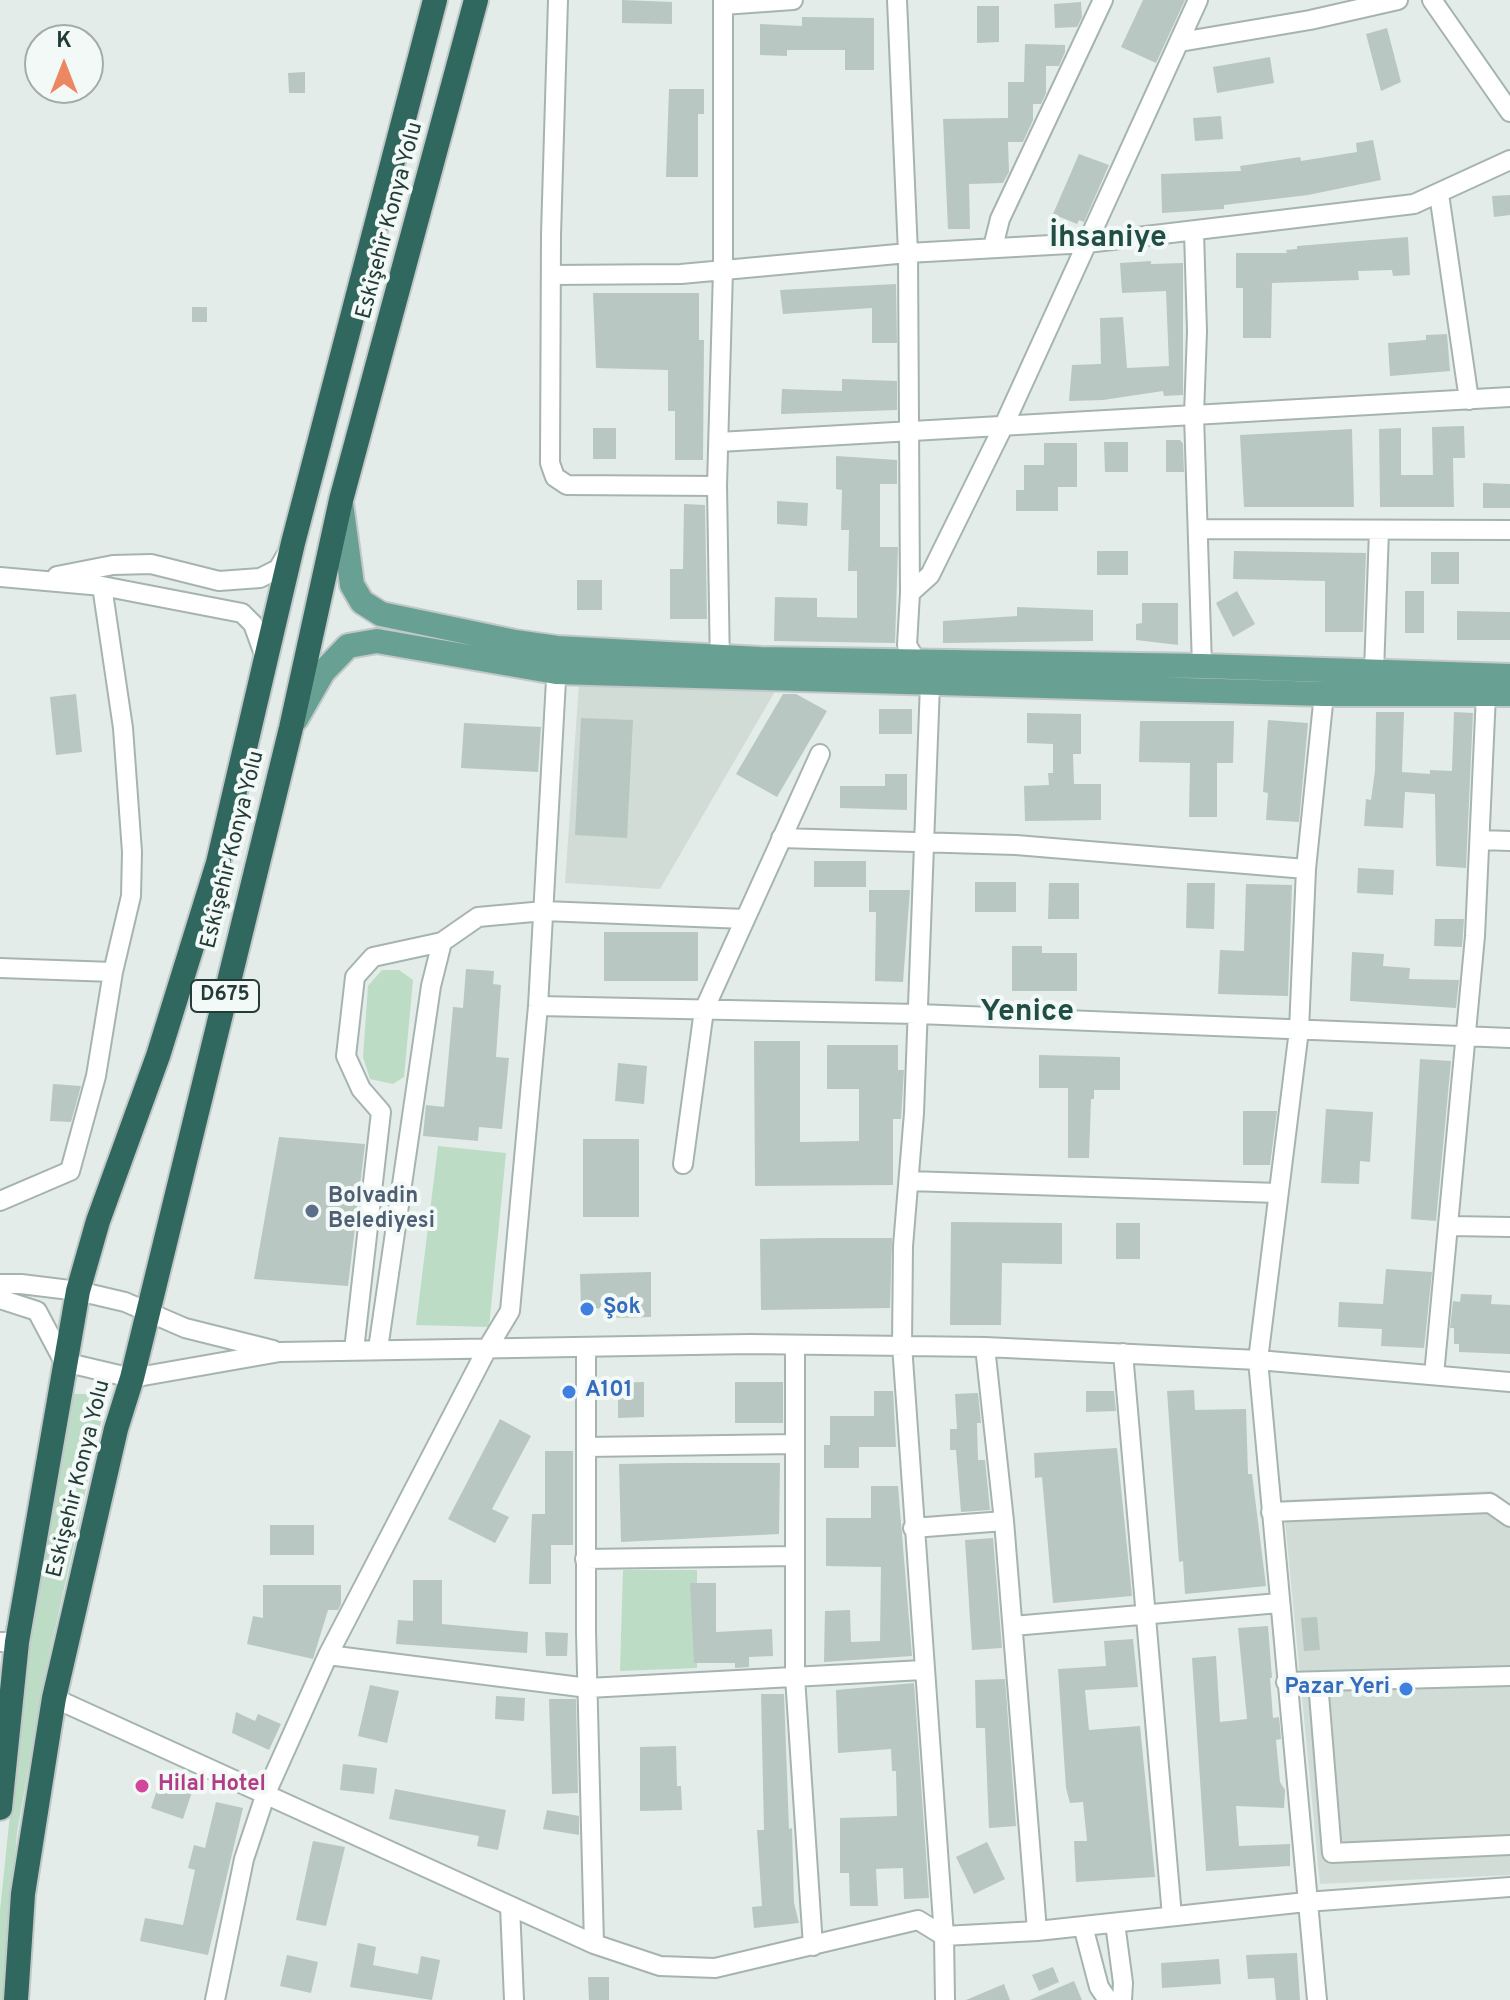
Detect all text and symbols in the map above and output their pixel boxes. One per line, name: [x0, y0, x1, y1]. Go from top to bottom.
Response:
north arrow: [24, 24, 104, 104]
text: K: [56, 28, 72, 55]
street label: Eskişehir Konya Yolu: [352, 120, 430, 322]
district label: İhsaniye: [1049, 222, 1167, 258]
street label: Eskişehir Konya Yolu: [197, 748, 271, 952]
road number: D675: [191, 980, 259, 1012]
district label: Yenice: [980, 996, 1074, 1032]
place label: Bolvadin Belediyesi: [328, 1185, 435, 1236]
marker: Bolvadin Belediyesi: [303, 1202, 321, 1220]
place label: Şok: [603, 1296, 641, 1322]
marker: Şok: [578, 1300, 596, 1318]
street label: Eskişehir Konya Yolu: [43, 1377, 117, 1581]
place label: A101: [585, 1379, 633, 1405]
marker: A101: [560, 1383, 578, 1401]
place label: Pazar Yeri: [1285, 1676, 1390, 1702]
marker: Pazar Yeri: [1397, 1680, 1415, 1698]
place label: Hilal Hotel: [158, 1773, 266, 1799]
marker: Hilal Hotel: [133, 1777, 151, 1795]

